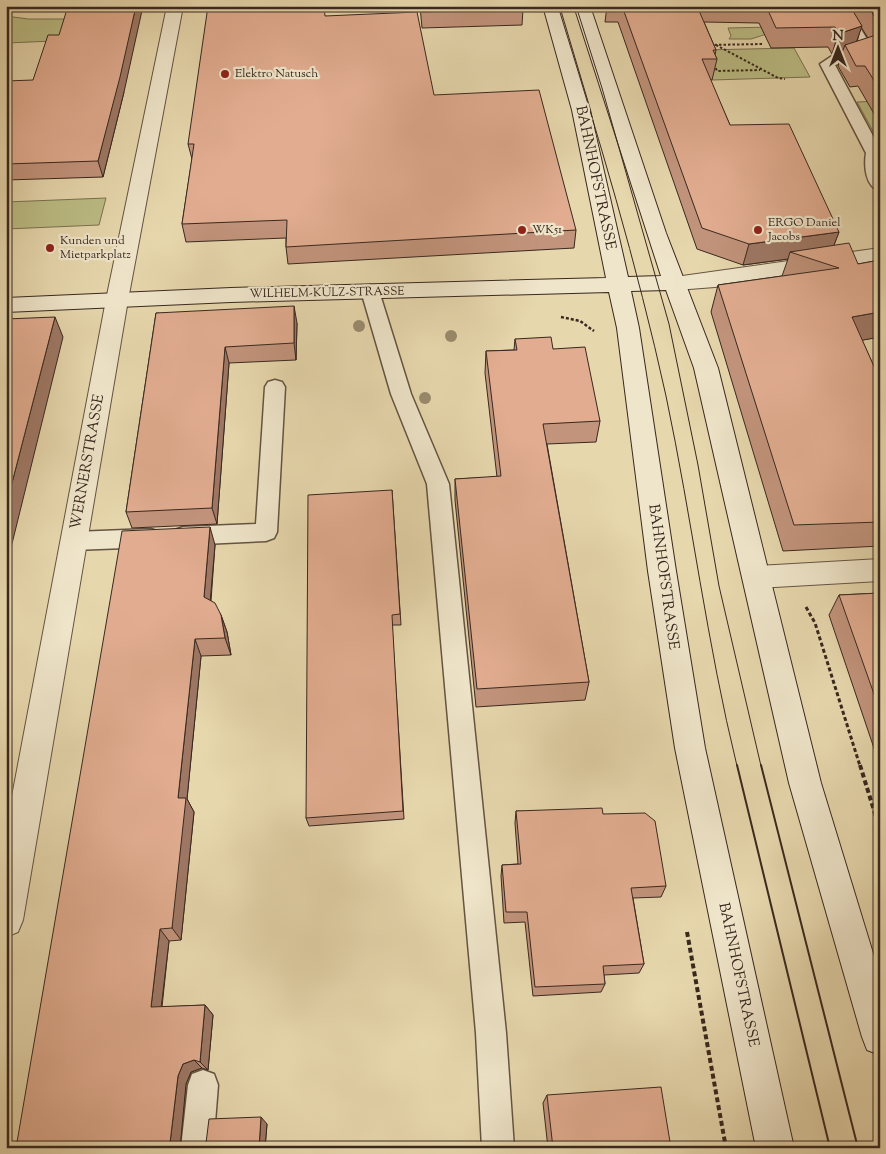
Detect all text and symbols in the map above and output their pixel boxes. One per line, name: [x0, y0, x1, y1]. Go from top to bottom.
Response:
north arrow: [814, 22, 864, 72]
text: N: [832, 27, 844, 47]
place label: Elektro Natusch: [235, 65, 318, 83]
marker: Elektro Natusch: [219, 68, 231, 80]
street label: BAHNHOFSTRASSE: [569, 104, 621, 252]
place label: ERGO Daniel Jacobs: [767, 214, 841, 246]
place label: WK51: [532, 221, 562, 239]
marker: WK51: [516, 224, 528, 236]
marker: ERGO Daniel Jacobs: [752, 224, 764, 236]
place label: Kunden und Mietparkplatz: [60, 232, 131, 264]
marker: Kunden und Mietparkplatz: [44, 242, 56, 254]
street label: WILHELM-KÜLZ-STRASSE: [249, 283, 405, 303]
street label: WERNERSTRASSE: [66, 393, 110, 531]
street label: BAHNHOFSTRASSE: [642, 503, 684, 651]
street label: BAHNHOFSTRASSE: [712, 901, 764, 1049]

